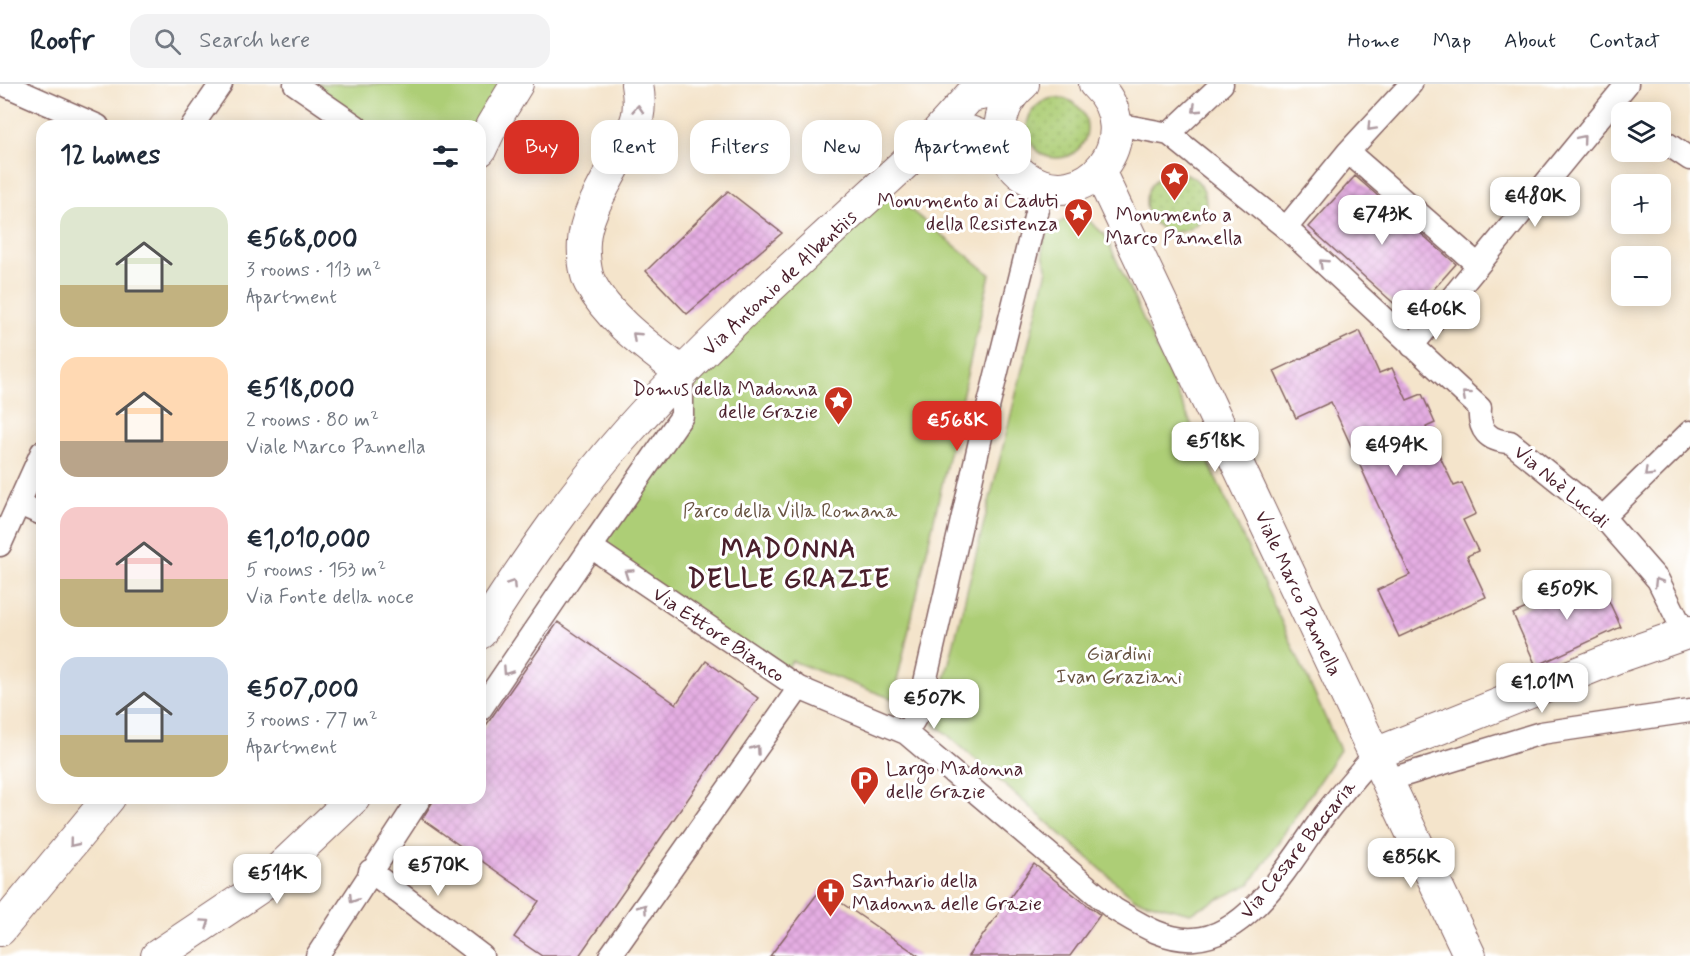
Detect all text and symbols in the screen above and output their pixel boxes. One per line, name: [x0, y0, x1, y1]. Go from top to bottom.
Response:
search box: [130, 14, 550, 68]
text: Roofr: [30, 23, 94, 60]
icon: search: [151, 25, 184, 58]
text: Search here: [199, 27, 310, 55]
text: Home: [1348, 27, 1400, 55]
text: Map: [1433, 27, 1471, 55]
text: About: [1504, 27, 1556, 55]
text: Contact: [1589, 27, 1660, 55]
one-way arrow: [1192, 102, 1202, 113]
map controls: [1611, 102, 1671, 306]
button: layers: [1611, 102, 1671, 162]
one-way arrow: [632, 104, 645, 113]
chip: Buy: [504, 120, 579, 174]
chip: Rent: [591, 120, 678, 174]
chip: Filters: [690, 120, 790, 174]
chip: New: [802, 120, 882, 174]
chip: Apartment: [894, 120, 1031, 174]
one-way arrow: [1367, 120, 1378, 131]
one-way arrow: [1575, 135, 1586, 146]
text: 12 homes: [60, 139, 160, 173]
icon: filters: [429, 140, 462, 173]
place icon: Monumento a Marco Pannella: [1158, 160, 1190, 202]
button: +: [1611, 174, 1671, 234]
pin: €480K: [1493, 177, 1577, 228]
text: €480K: [1504, 183, 1566, 210]
place label: Monumento ai Caduti della Resistenza: [877, 188, 1058, 238]
pin: €743K: [1340, 195, 1424, 246]
place icon: Monumento ai Caduti della Resistenza: [1063, 196, 1095, 238]
text: €743K: [1352, 201, 1412, 228]
place label: Monumento a Marco Pannella: [1105, 202, 1243, 252]
street label: Via Antonio de Albentiis: [697, 204, 863, 362]
text: €568,000: [246, 223, 358, 257]
icon: home: [108, 231, 180, 303]
button: −: [1611, 246, 1671, 306]
text: 3 rooms · 113 m²: [246, 257, 381, 284]
one-way arrow: [1319, 259, 1330, 270]
text: Apartment: [246, 284, 337, 311]
pin: €406K: [1394, 290, 1478, 341]
text: €406K: [1406, 296, 1466, 323]
one-way arrow: [633, 333, 644, 344]
text: €518,000: [246, 373, 355, 407]
place label: Domus della Madonna delle Grazie: [632, 376, 818, 426]
icon: home: [108, 381, 180, 453]
place icon: Domus della Madonna delle Grazie: [823, 384, 855, 426]
one-way arrow: [1462, 391, 1473, 402]
pin: €568K: [915, 401, 999, 452]
text: 2 rooms · 80 m²: [246, 407, 379, 434]
text: €568K: [926, 407, 988, 434]
pin: €518K: [1173, 422, 1257, 473]
pin: €494K: [1354, 426, 1438, 477]
text: €518K: [1186, 428, 1244, 455]
text: €494K: [1365, 432, 1427, 459]
text: Viale Marco Pannella: [246, 434, 426, 461]
street label: Via Noè Lucidi: [1508, 439, 1615, 535]
one-way arrow: [1644, 466, 1655, 477]
park label: Parco della Villa Romana: [683, 498, 898, 525]
street label: Viale Marco Pannella: [1247, 506, 1348, 681]
text: €1,010,000: [246, 523, 371, 557]
icon: home: [108, 531, 180, 603]
district label: MADONNA DELLE GRAZIE: [687, 533, 891, 597]
text: 5 rooms · 153 m²: [246, 557, 386, 584]
one-way arrow: [624, 569, 635, 580]
pin: €509K: [1525, 570, 1609, 621]
text: €509K: [1536, 576, 1598, 603]
one-way arrow: [1654, 578, 1666, 588]
one-way arrow: [505, 579, 516, 590]
street label: Via Ettore Bianco: [647, 581, 790, 690]
text: Via Fonte della noce: [246, 584, 414, 611]
park label: Giardini Ivan Graziani: [1056, 641, 1182, 691]
pin: €1.01M: [1493, 663, 1591, 714]
one-way arrow: [503, 664, 514, 675]
text: €1.01M: [1510, 669, 1574, 696]
text: €507,000: [246, 673, 359, 707]
pin: €507K: [892, 679, 976, 730]
icon: home: [108, 681, 180, 753]
text: €507K: [903, 685, 965, 712]
text: 3 rooms · 77 m²: [246, 707, 378, 734]
text: Apartment: [246, 734, 337, 761]
one-way arrow: [748, 744, 759, 755]
place label: Largo Madonna delle Grazie: [886, 756, 1023, 806]
parking icon: Largo Madonna delle Grazie: [849, 764, 881, 806]
street label: Via Cesare Beccaria: [1234, 774, 1363, 925]
one-way arrow: [69, 837, 80, 848]
pin: €856K: [1369, 838, 1453, 889]
text: €856K: [1382, 844, 1440, 871]
pin: €570K: [396, 846, 480, 897]
text: €570K: [407, 852, 469, 879]
pin: €514K: [235, 854, 319, 905]
text: €514K: [247, 860, 307, 887]
place label: Santuario della Madonna delle Grazie: [852, 868, 1042, 918]
church icon: Santuario della Madonna delle Grazie: [815, 876, 847, 918]
one-way arrow: [348, 893, 360, 903]
one-way arrow: [636, 904, 647, 915]
one-way arrow: [199, 920, 210, 931]

